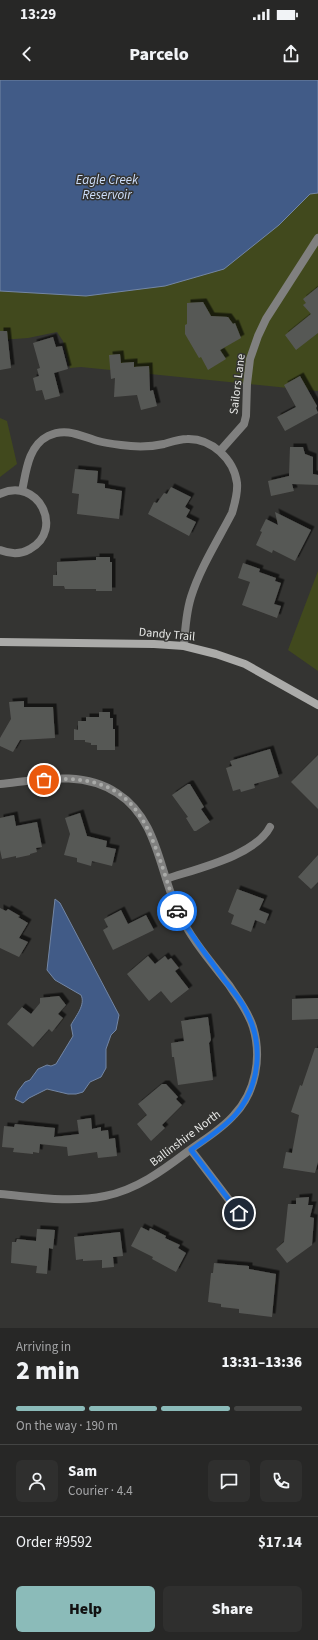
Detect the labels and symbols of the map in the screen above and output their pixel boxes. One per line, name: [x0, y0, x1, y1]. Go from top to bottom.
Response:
water label: Eagle Creek Reservoir: [76, 171, 139, 204]
street label: Sailors Lane: [225, 353, 250, 415]
street label: Dandy Trail: [138, 624, 196, 645]
pin: [27, 763, 61, 797]
courier: [157, 891, 197, 931]
street label: Ballinshire North: [146, 1106, 224, 1171]
pin: [222, 1196, 256, 1230]

